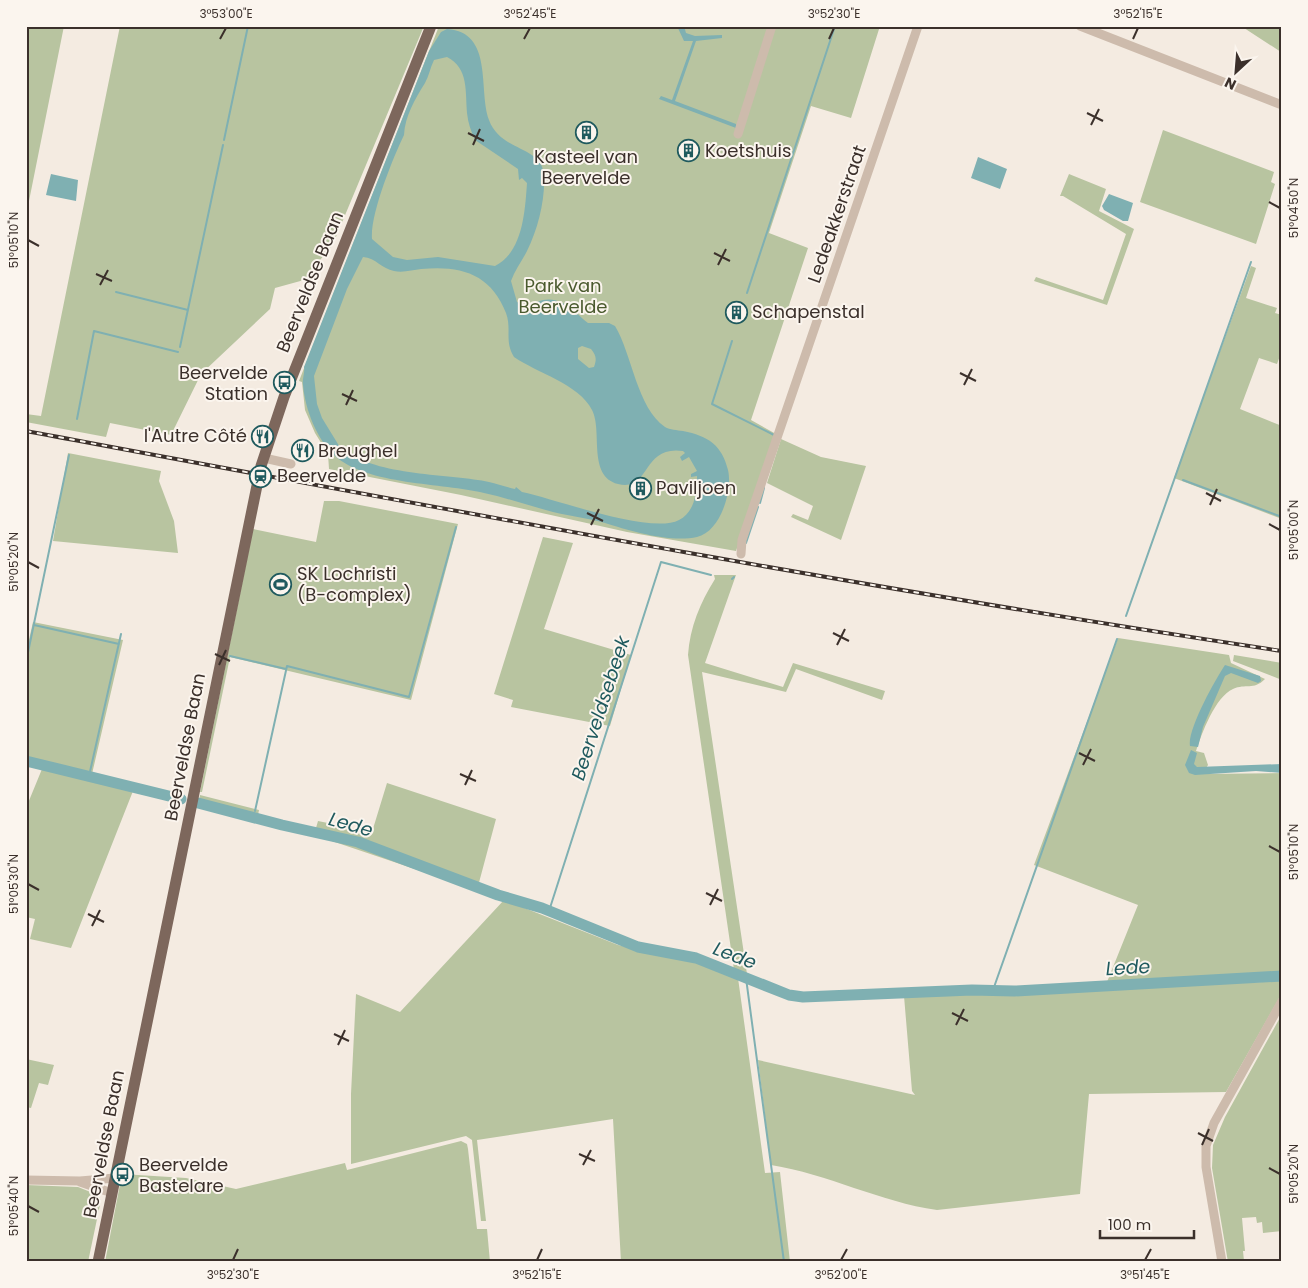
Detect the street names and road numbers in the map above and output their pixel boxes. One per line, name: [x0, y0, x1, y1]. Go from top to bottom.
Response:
street label: Ledeakkerstraat: [801, 141, 872, 286]
street label: Beerveldse Baan: [270, 208, 349, 356]
street label: Beerveldse Baan: [158, 671, 211, 823]
street label: Beerveldse Baan: [77, 1068, 130, 1220]

